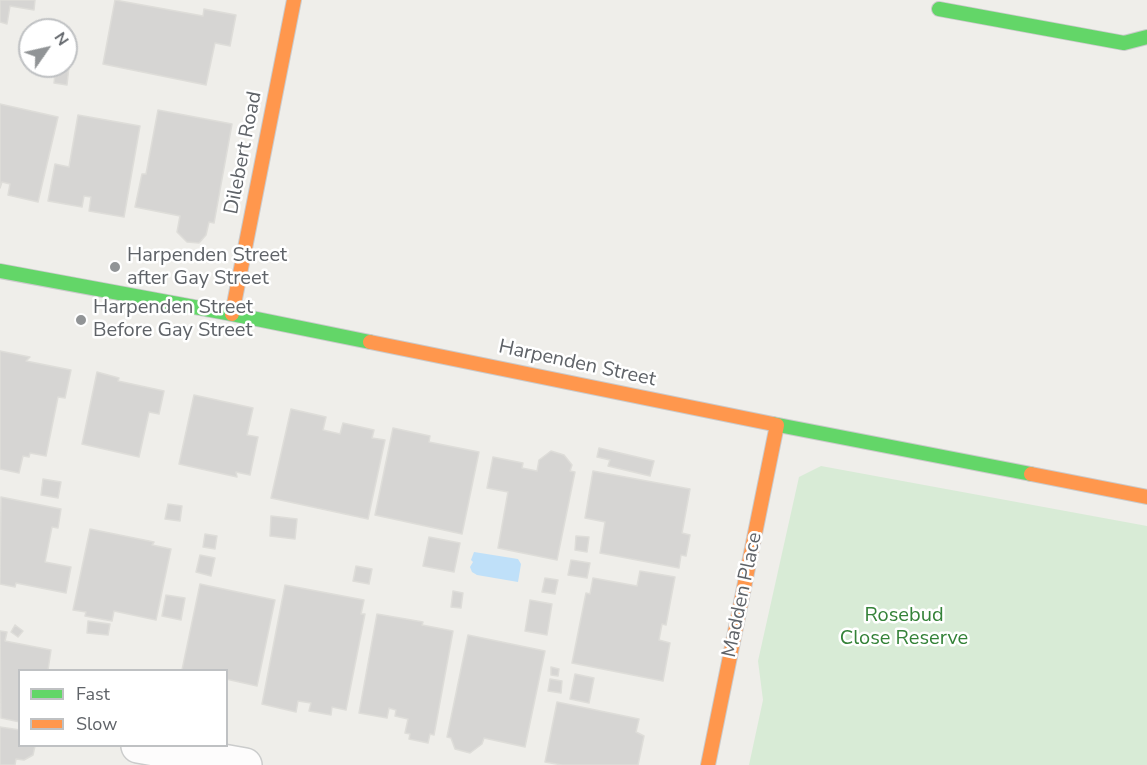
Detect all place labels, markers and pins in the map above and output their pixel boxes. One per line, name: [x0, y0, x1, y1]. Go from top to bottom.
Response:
place label: Harpenden Street after Gay Street: [127, 244, 287, 291]
marker: Harpenden Street after Gay Street: [108, 260, 122, 274]
place label: Harpenden Street Before Gay Street: [93, 296, 253, 343]
marker: Harpenden Street Before Gay Street: [74, 313, 88, 327]

